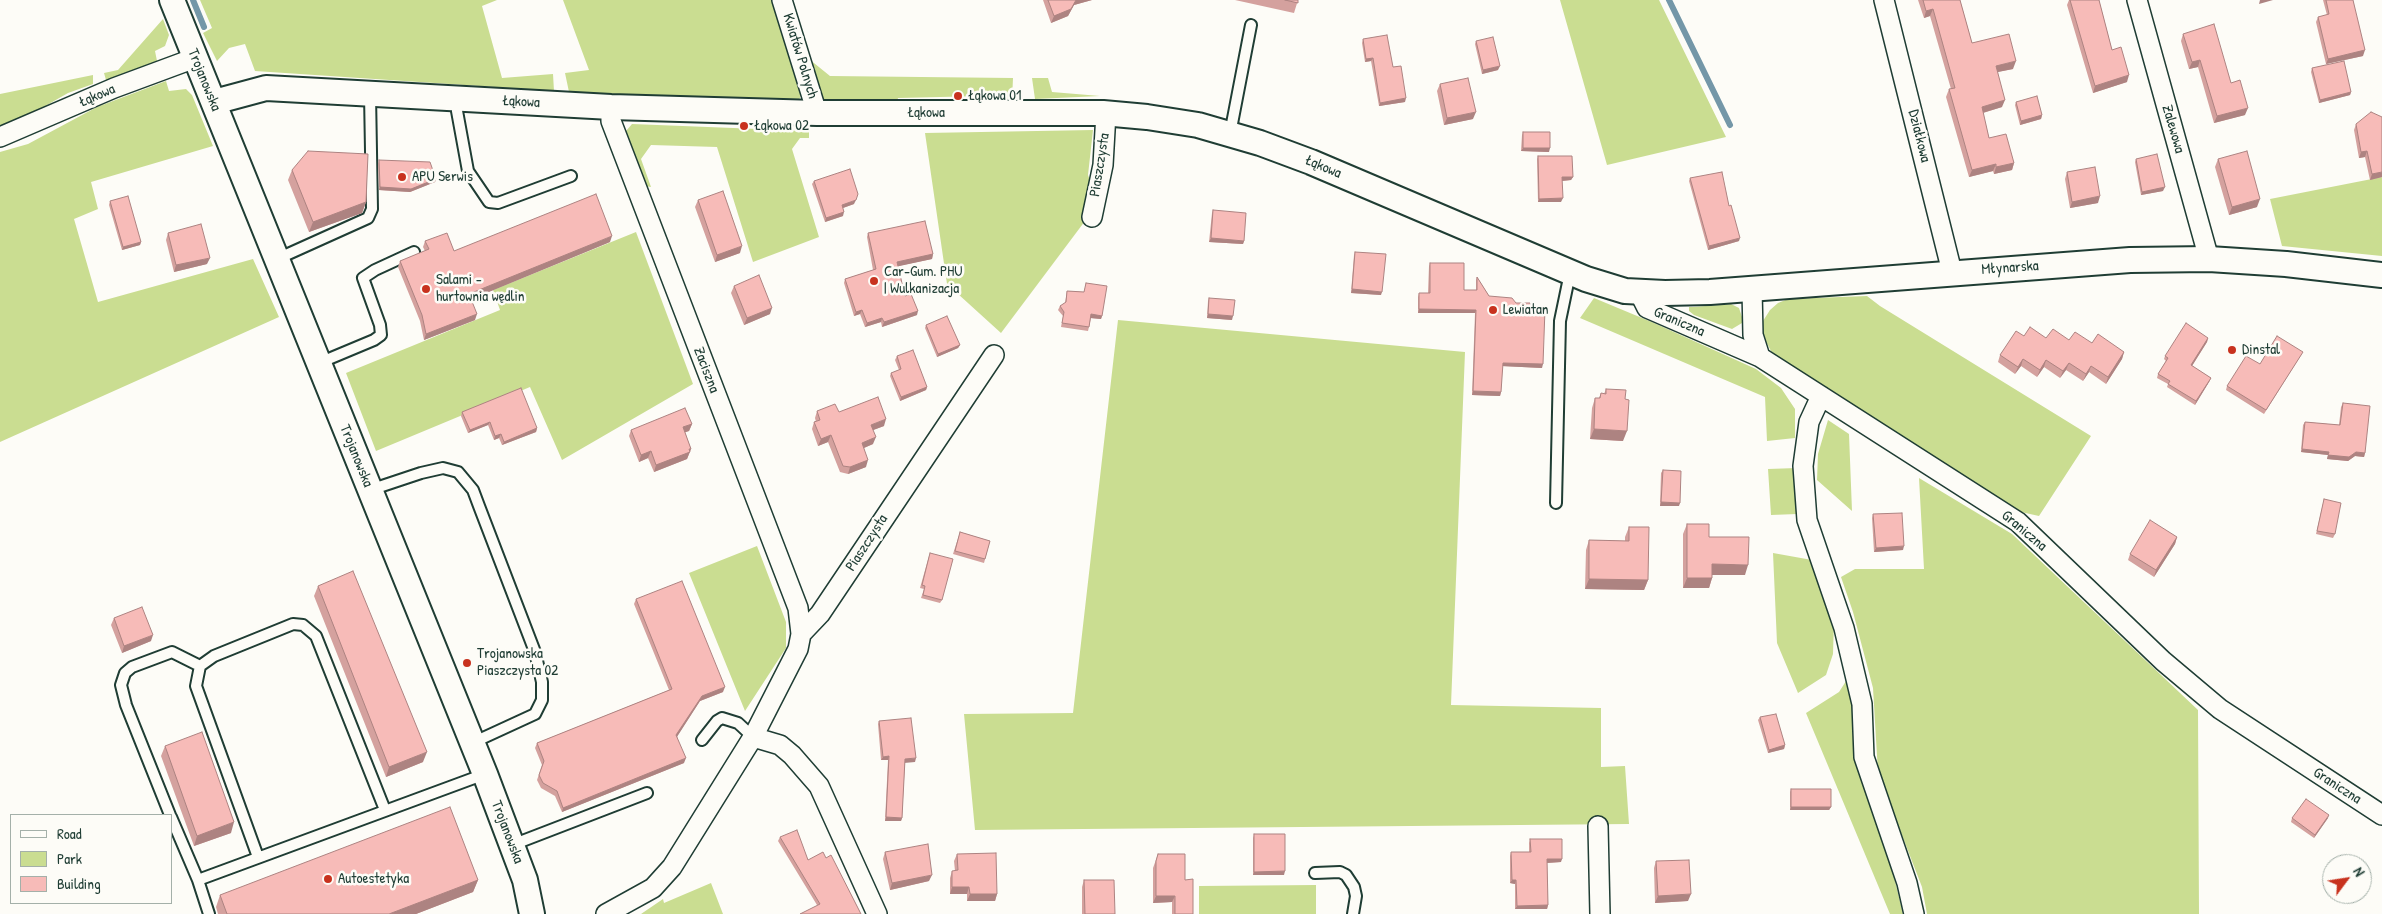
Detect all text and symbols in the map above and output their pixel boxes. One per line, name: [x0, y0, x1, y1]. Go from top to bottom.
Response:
street label: Kwiatów Polnych: [779, 11, 821, 101]
street label: Trojanowska: [183, 46, 225, 114]
street label: Łąkowa: [76, 80, 118, 112]
place label: Łąkowa 01: [968, 87, 1021, 105]
marker: Łąkowa 01: [952, 90, 964, 102]
street label: Łąkowa: [502, 92, 540, 112]
street label: Zalewowa: [2158, 103, 2188, 155]
street label: Łąkowa: [907, 104, 945, 122]
street label: Działkowa: [1904, 108, 1934, 164]
place label: Łąkowa 02: [754, 117, 809, 135]
marker: Łąkowa 02: [738, 120, 750, 132]
street label: Piaszczysta: [1086, 132, 1114, 198]
street label: Łąkowa: [1302, 151, 1344, 183]
place label: APU Serwis: [412, 168, 473, 186]
marker: APU Serwis: [396, 171, 408, 183]
street label: Młynarska: [1981, 257, 2039, 279]
place label: Car-Gum. PHU | Wulkanizacja: [884, 263, 962, 298]
place label: Salami - hurtownia wędlin: [436, 271, 525, 306]
marker: Car-Gum. PHU | Wulkanizacja: [868, 275, 880, 287]
marker: Salami - hurtownia wędlin: [420, 283, 432, 295]
place label: Lewiatan: [1503, 301, 1549, 319]
street label: Graniczna: [1651, 303, 1707, 341]
marker: Lewiatan: [1487, 304, 1499, 316]
place label: Dinstal: [2242, 341, 2280, 359]
marker: Dinstal: [2226, 344, 2238, 356]
street label: Zaciszna: [689, 345, 723, 395]
street label: Trojanowska: [335, 422, 377, 490]
street label: Graniczna: [1998, 507, 2050, 555]
street label: Piaszczysta: [842, 511, 892, 575]
place label: Trojanowska Piaszczysta 02: [477, 645, 558, 680]
marker: Trojanowska Piaszczysta 02: [461, 657, 473, 669]
street label: Graniczna: [2309, 764, 2365, 808]
street label: Trojanowska: [487, 798, 527, 866]
legend: [10, 814, 172, 904]
text: Road: [57, 823, 82, 844]
text: Park: [57, 848, 82, 869]
north arrow: [2322, 854, 2372, 904]
text: N: [2349, 863, 2369, 880]
place label: Autoestetyka: [338, 870, 409, 888]
text: Building: [57, 873, 101, 894]
marker: Autoestetyka: [322, 873, 334, 885]

